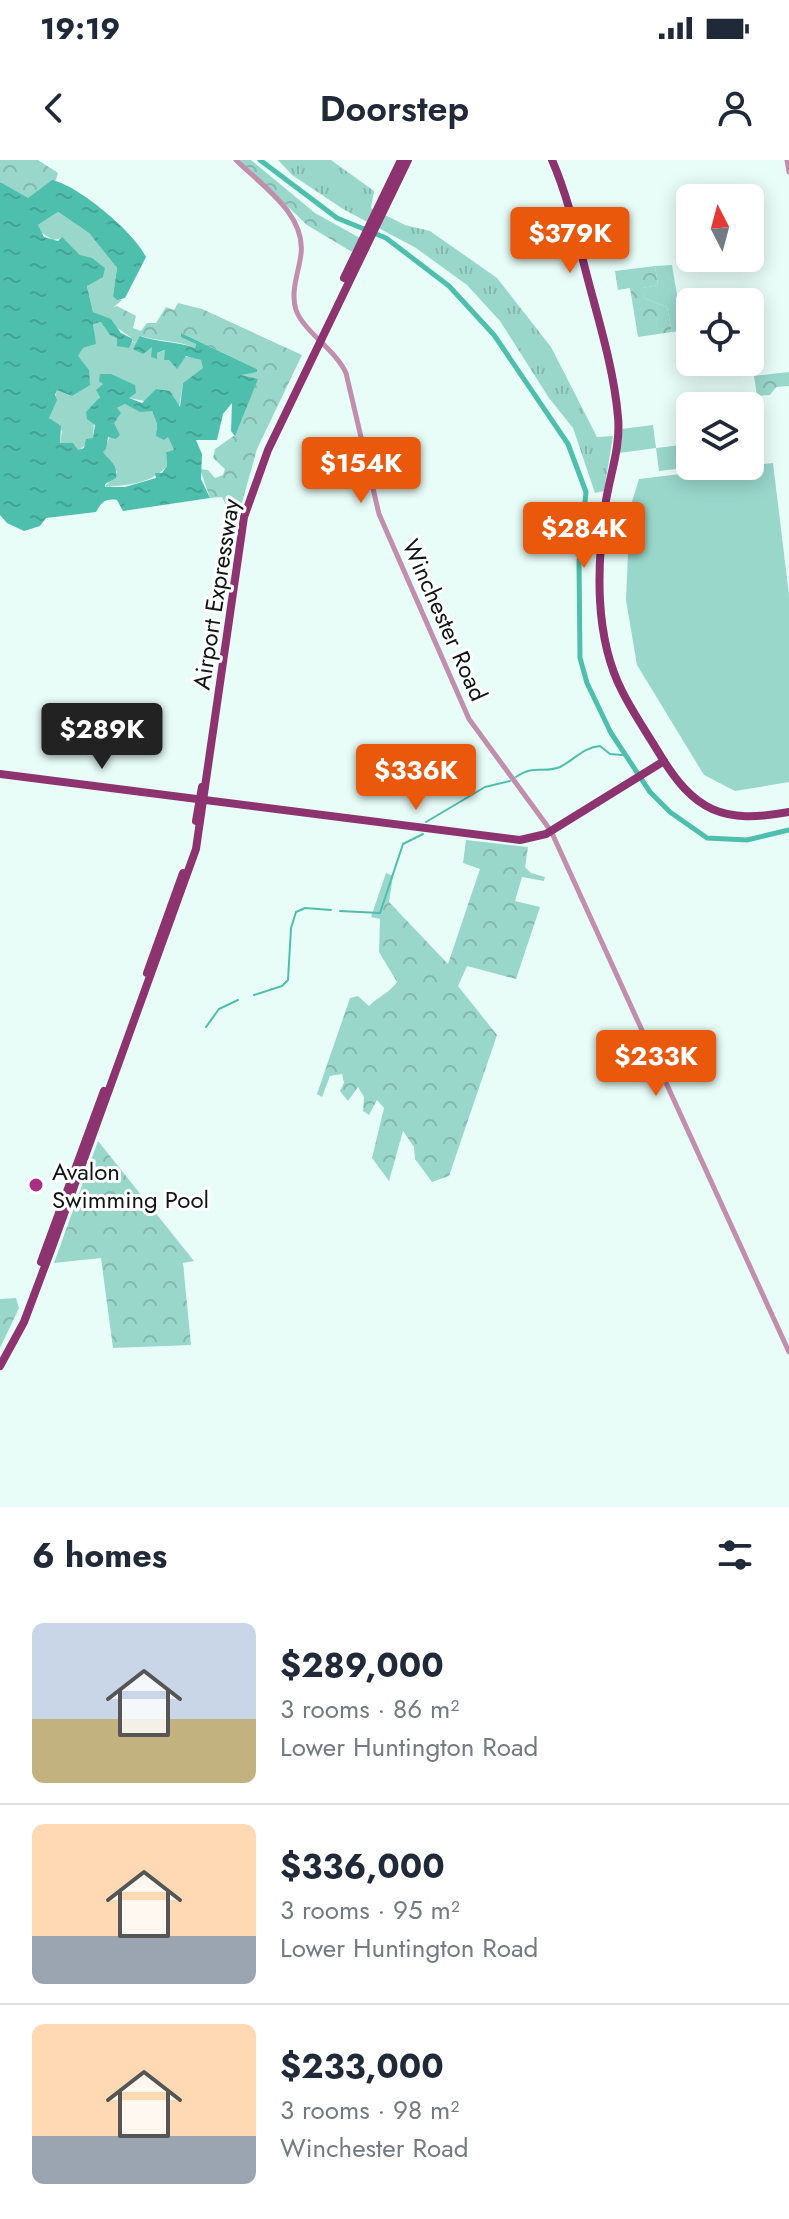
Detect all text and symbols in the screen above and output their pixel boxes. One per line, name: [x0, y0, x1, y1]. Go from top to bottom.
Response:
text: 19:19: [40, 7, 120, 50]
text: Doorstep: [320, 82, 469, 134]
icon: back: [32, 86, 76, 130]
icon: person: [713, 86, 757, 130]
north arrow: [676, 184, 764, 272]
map controls: [676, 184, 764, 480]
pin: $379K: [514, 207, 626, 275]
text: $379K: [528, 214, 612, 252]
button: locate: [676, 288, 764, 376]
button: layers: [676, 392, 764, 480]
pin: $154K: [305, 437, 417, 505]
text: $154K: [320, 444, 402, 482]
street label: Airport Expressway: [184, 496, 248, 692]
pin: $284K: [528, 502, 640, 570]
text: $284K: [541, 509, 627, 547]
street label: Winchester Road: [394, 533, 496, 707]
pin: $289K: [46, 703, 158, 771]
text: $289K: [59, 710, 145, 748]
pin: $336K: [360, 744, 472, 812]
text: $336K: [374, 751, 458, 789]
pin: $233K: [600, 1030, 712, 1098]
text: $233K: [614, 1037, 698, 1075]
place label: Avalon Swimming Pool: [52, 1154, 209, 1217]
marker: Avalon Swimming Pool: [27, 1176, 45, 1194]
text: 6 homes: [32, 1531, 167, 1580]
icon: filters: [713, 1533, 757, 1577]
text: $289,000: [280, 1641, 444, 1690]
icon: home: [96, 1655, 192, 1751]
text: 3 rooms · 86 m²: [280, 1690, 459, 1728]
text: Lower Huntington Road: [280, 1728, 538, 1766]
text: $336,000: [280, 1842, 445, 1891]
icon: home: [96, 1856, 192, 1952]
text: 3 rooms · 95 m²: [280, 1891, 460, 1929]
text: Lower Huntington Road: [280, 1929, 538, 1967]
text: $233,000: [280, 2042, 444, 2091]
icon: home: [96, 2056, 192, 2152]
text: 3 rooms · 98 m²: [280, 2091, 459, 2129]
text: Winchester Road: [280, 2129, 469, 2167]

